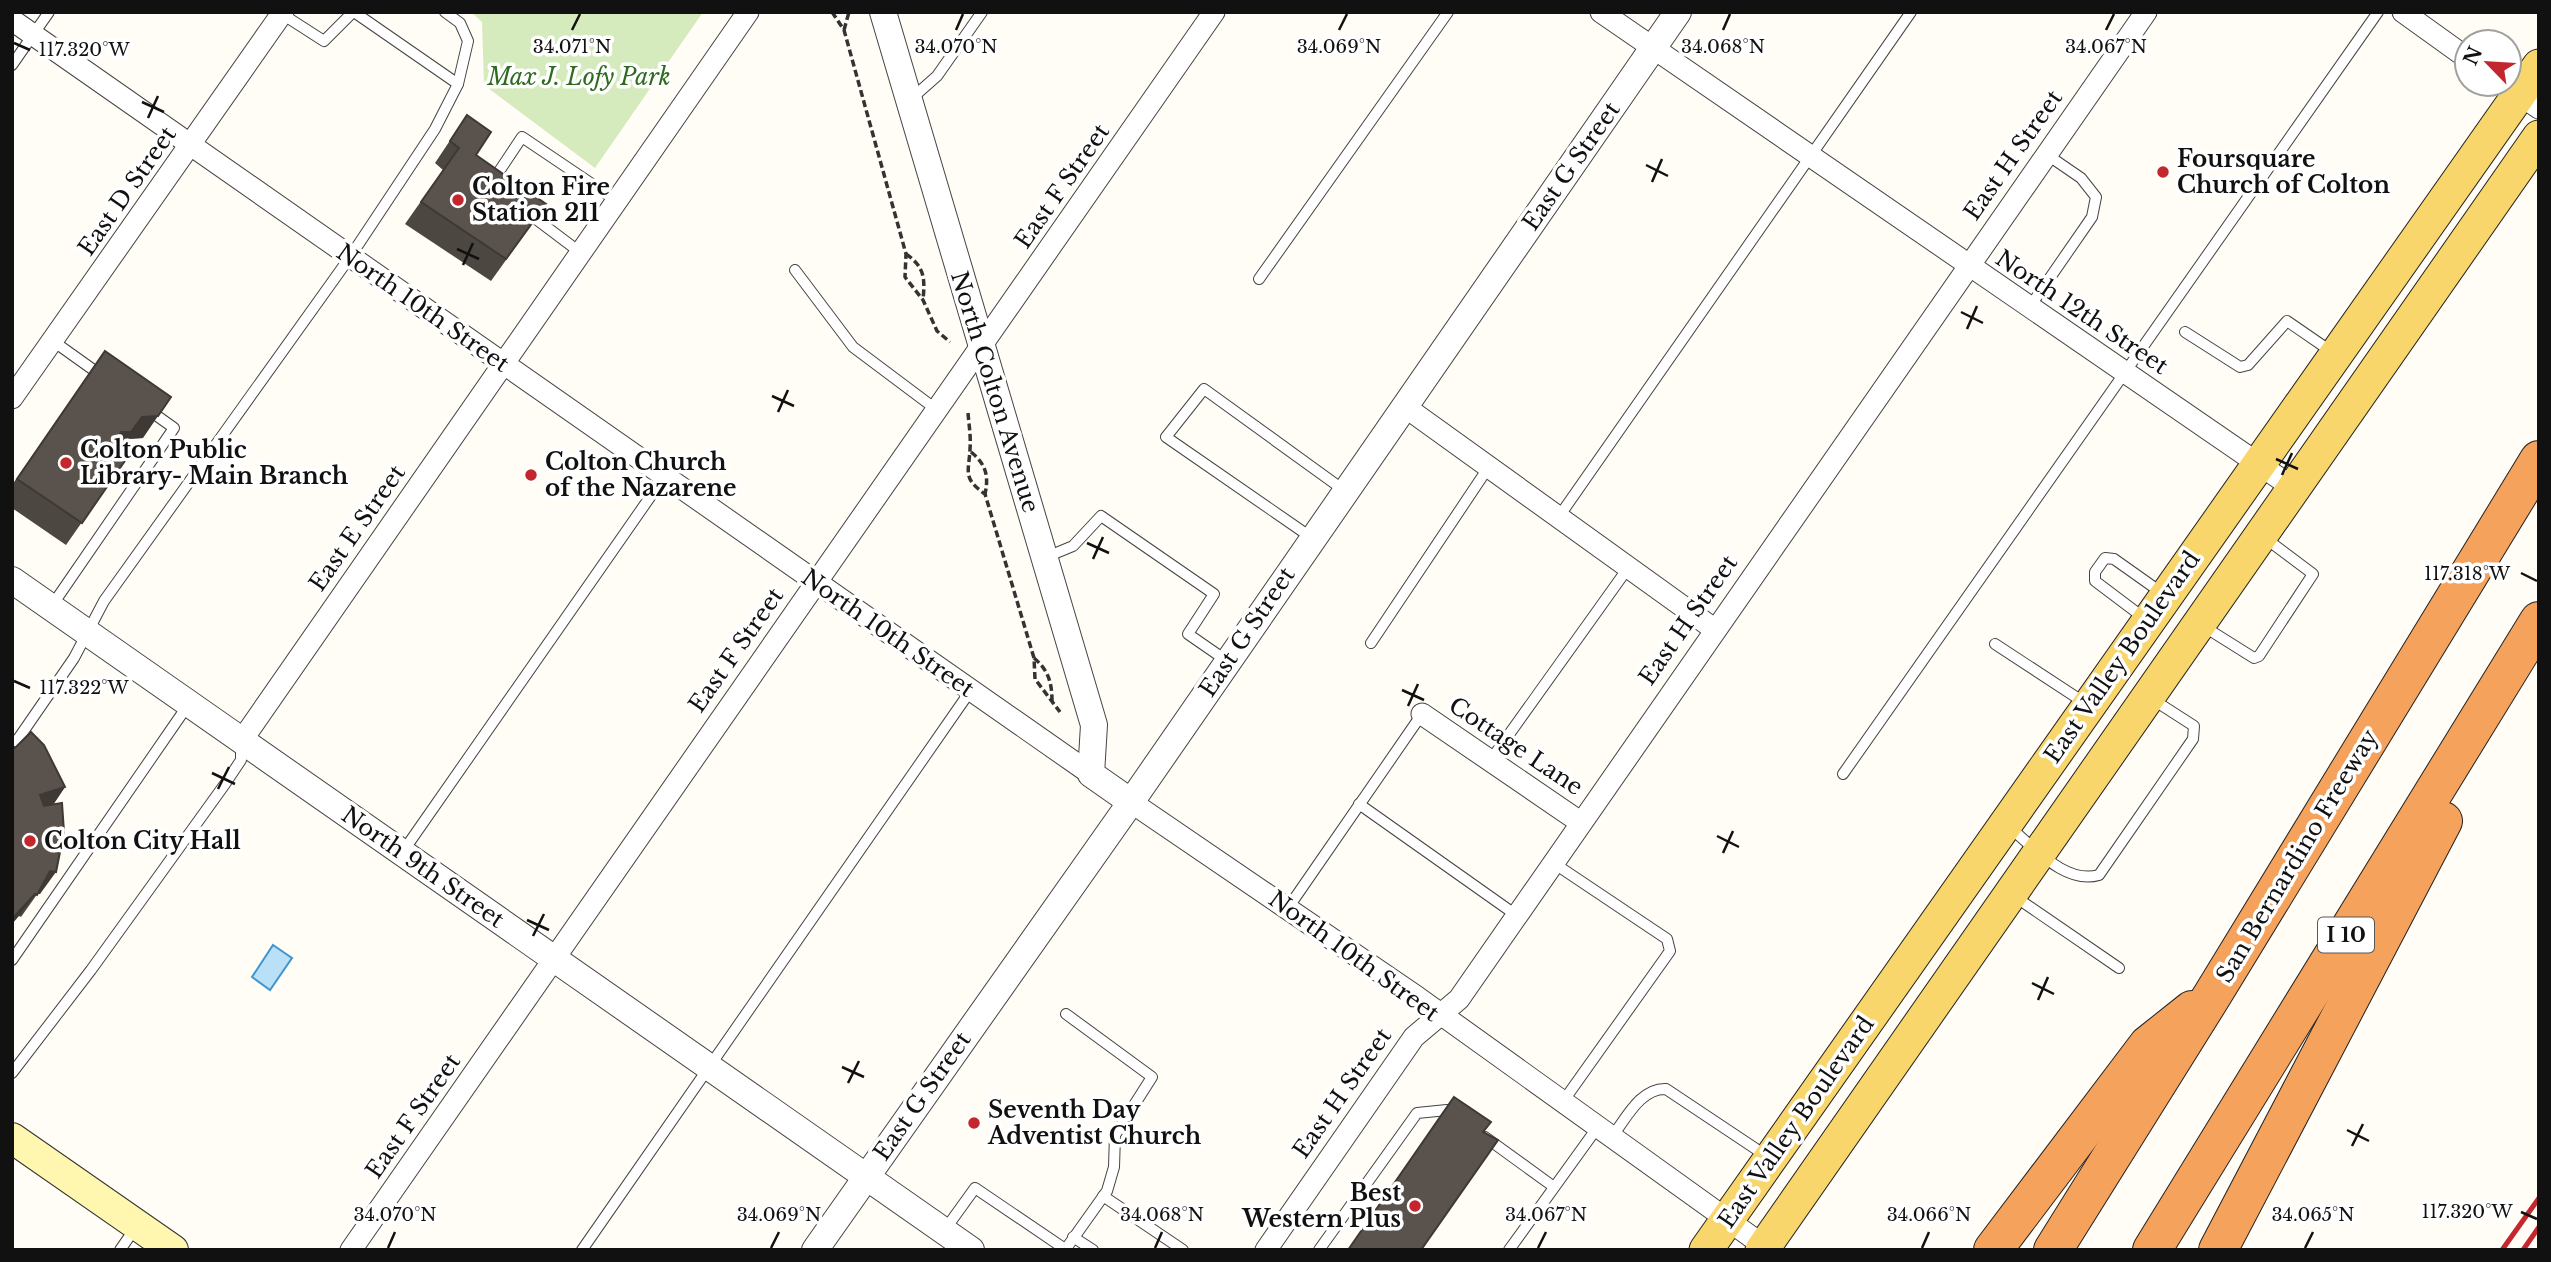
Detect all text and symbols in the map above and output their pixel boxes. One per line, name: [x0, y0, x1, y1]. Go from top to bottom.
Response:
north arrow: [2453, 28, 2523, 98]
text: 34.071°N: [533, 36, 611, 58]
text: 34.070°N: [914, 36, 998, 58]
text: 34.069°N: [1297, 36, 1381, 58]
text: 34.068°N: [1681, 36, 1765, 58]
text: 34.067°N: [2065, 36, 2147, 58]
text: 117.320°W: [38, 39, 130, 61]
text: N: [2459, 43, 2487, 69]
park label: Max J. Lofy Park: [486, 63, 671, 91]
street label: East H Street: [1958, 84, 2068, 225]
street label: East G Street: [1516, 96, 1626, 236]
street label: East F Street: [1009, 118, 1115, 254]
street label: East D Street: [72, 121, 182, 261]
place label: Foursquare Church of Colton: [2177, 145, 2390, 199]
marker: Foursquare Church of Colton: [2155, 164, 2171, 180]
place label: Colton Fire Station 211: [472, 173, 610, 227]
marker: Colton Fire Station 211: [450, 192, 466, 208]
street label: North 10th Street: [331, 238, 515, 378]
street label: North 12th Street: [1990, 244, 2174, 380]
street label: North Colton Avenue: [945, 268, 1045, 516]
place label: Colton Public Library- Main Branch: [80, 436, 349, 490]
place label: Colton Church of the Nazarene: [545, 448, 737, 502]
marker: Colton Public Library- Main Branch: [58, 455, 74, 471]
street label: East E Street: [303, 459, 411, 597]
marker: Colton Church of the Nazarene: [523, 467, 539, 483]
street label: East Valley Boulevard: [2038, 546, 2206, 768]
street label: East H Street: [1633, 549, 1743, 690]
street label: East G Street: [1193, 562, 1301, 702]
street label: North 10th Street: [796, 563, 980, 703]
text: 117.318°W: [2424, 563, 2511, 585]
street label: East F Street: [683, 582, 789, 718]
text: 117.322°W: [39, 677, 130, 699]
street label: Cottage Lane: [1444, 691, 1588, 801]
street label: San Bernardino Freeway: [2210, 724, 2384, 988]
street label: North 9th Street: [336, 800, 510, 934]
place label: Colton City Hall: [44, 827, 241, 855]
marker: Colton City Hall: [22, 833, 38, 849]
street label: North 10th Street: [1263, 885, 1445, 1028]
road number: I 10: [2318, 918, 2374, 953]
street label: East Valley Boulevard: [1712, 1011, 1880, 1233]
street label: East H Street: [1287, 1022, 1397, 1163]
street label: East G Street: [867, 1026, 977, 1166]
street label: East F Street: [360, 1048, 466, 1184]
place label: Seventh Day Adventist Church: [987, 1096, 1202, 1150]
marker: Seventh Day Adventist Church: [966, 1115, 982, 1131]
place label: Best Western Plus: [1241, 1179, 1401, 1233]
marker: Best Western Plus: [1407, 1198, 1423, 1214]
text: 117.320°W: [2421, 1201, 2513, 1223]
text: 34.070°N: [353, 1204, 437, 1226]
text: 34.069°N: [737, 1204, 821, 1226]
text: 34.068°N: [1120, 1204, 1204, 1226]
text: 34.067°N: [1505, 1204, 1587, 1226]
text: 34.066°N: [1887, 1204, 1971, 1226]
text: 34.065°N: [2271, 1204, 2355, 1226]

